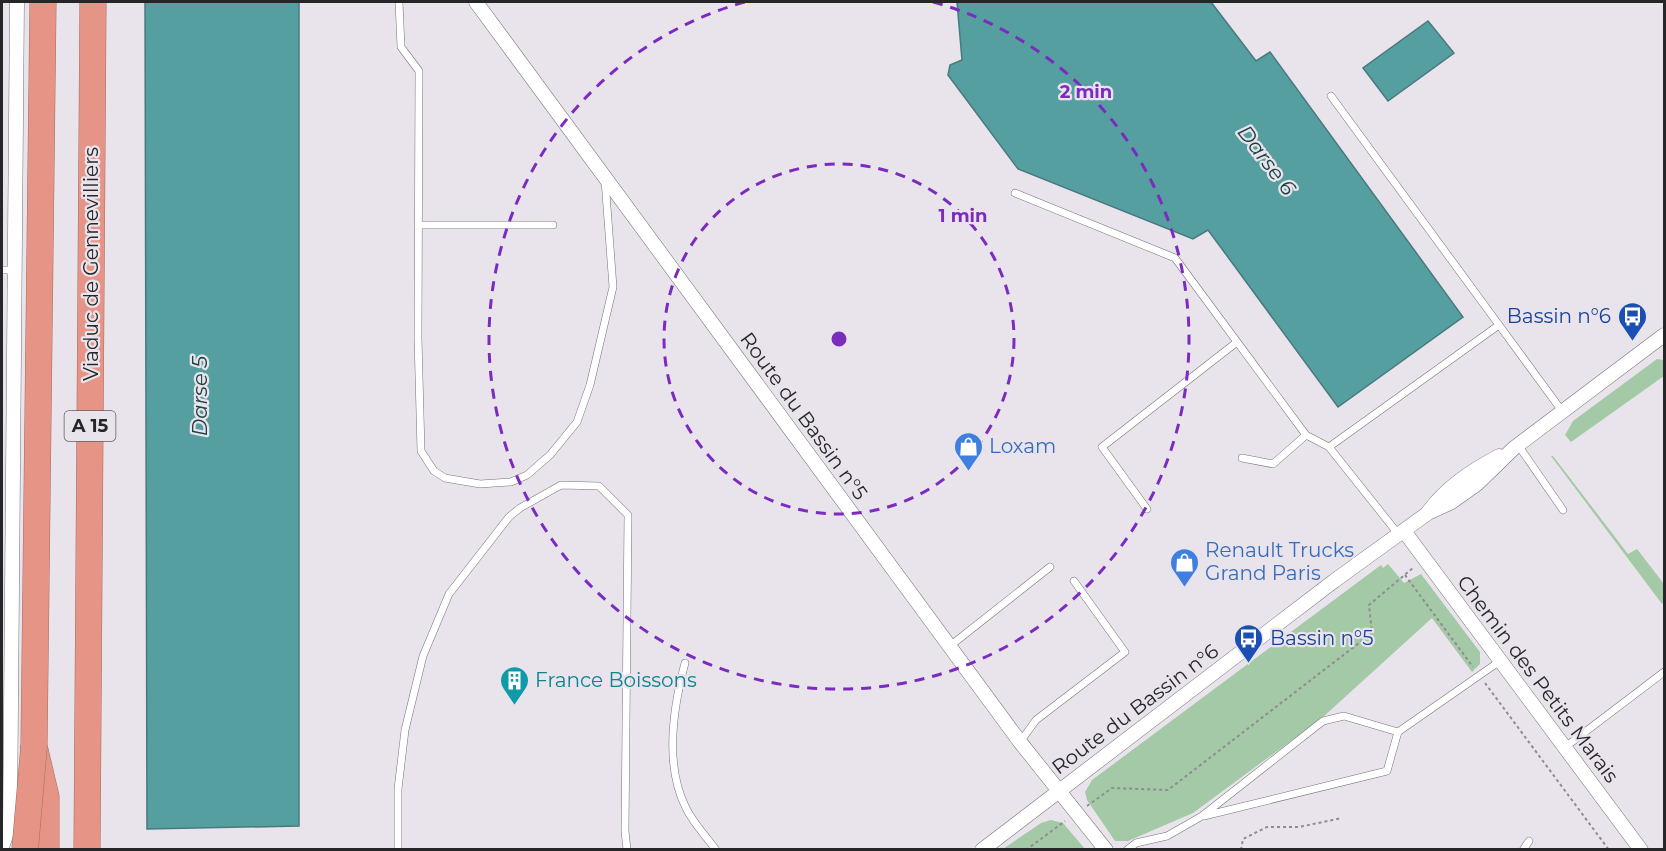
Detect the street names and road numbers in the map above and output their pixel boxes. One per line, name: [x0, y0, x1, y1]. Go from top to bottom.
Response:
street label: Viaduc de Gennevilliers: [79, 147, 103, 381]
street label: Route du Bassin n°5: [735, 328, 873, 504]
road number: A 15: [64, 411, 116, 441]
street label: Chemin des Petits Marais: [1452, 571, 1624, 788]
street label: Route du Bassin n°6: [1047, 639, 1223, 779]

